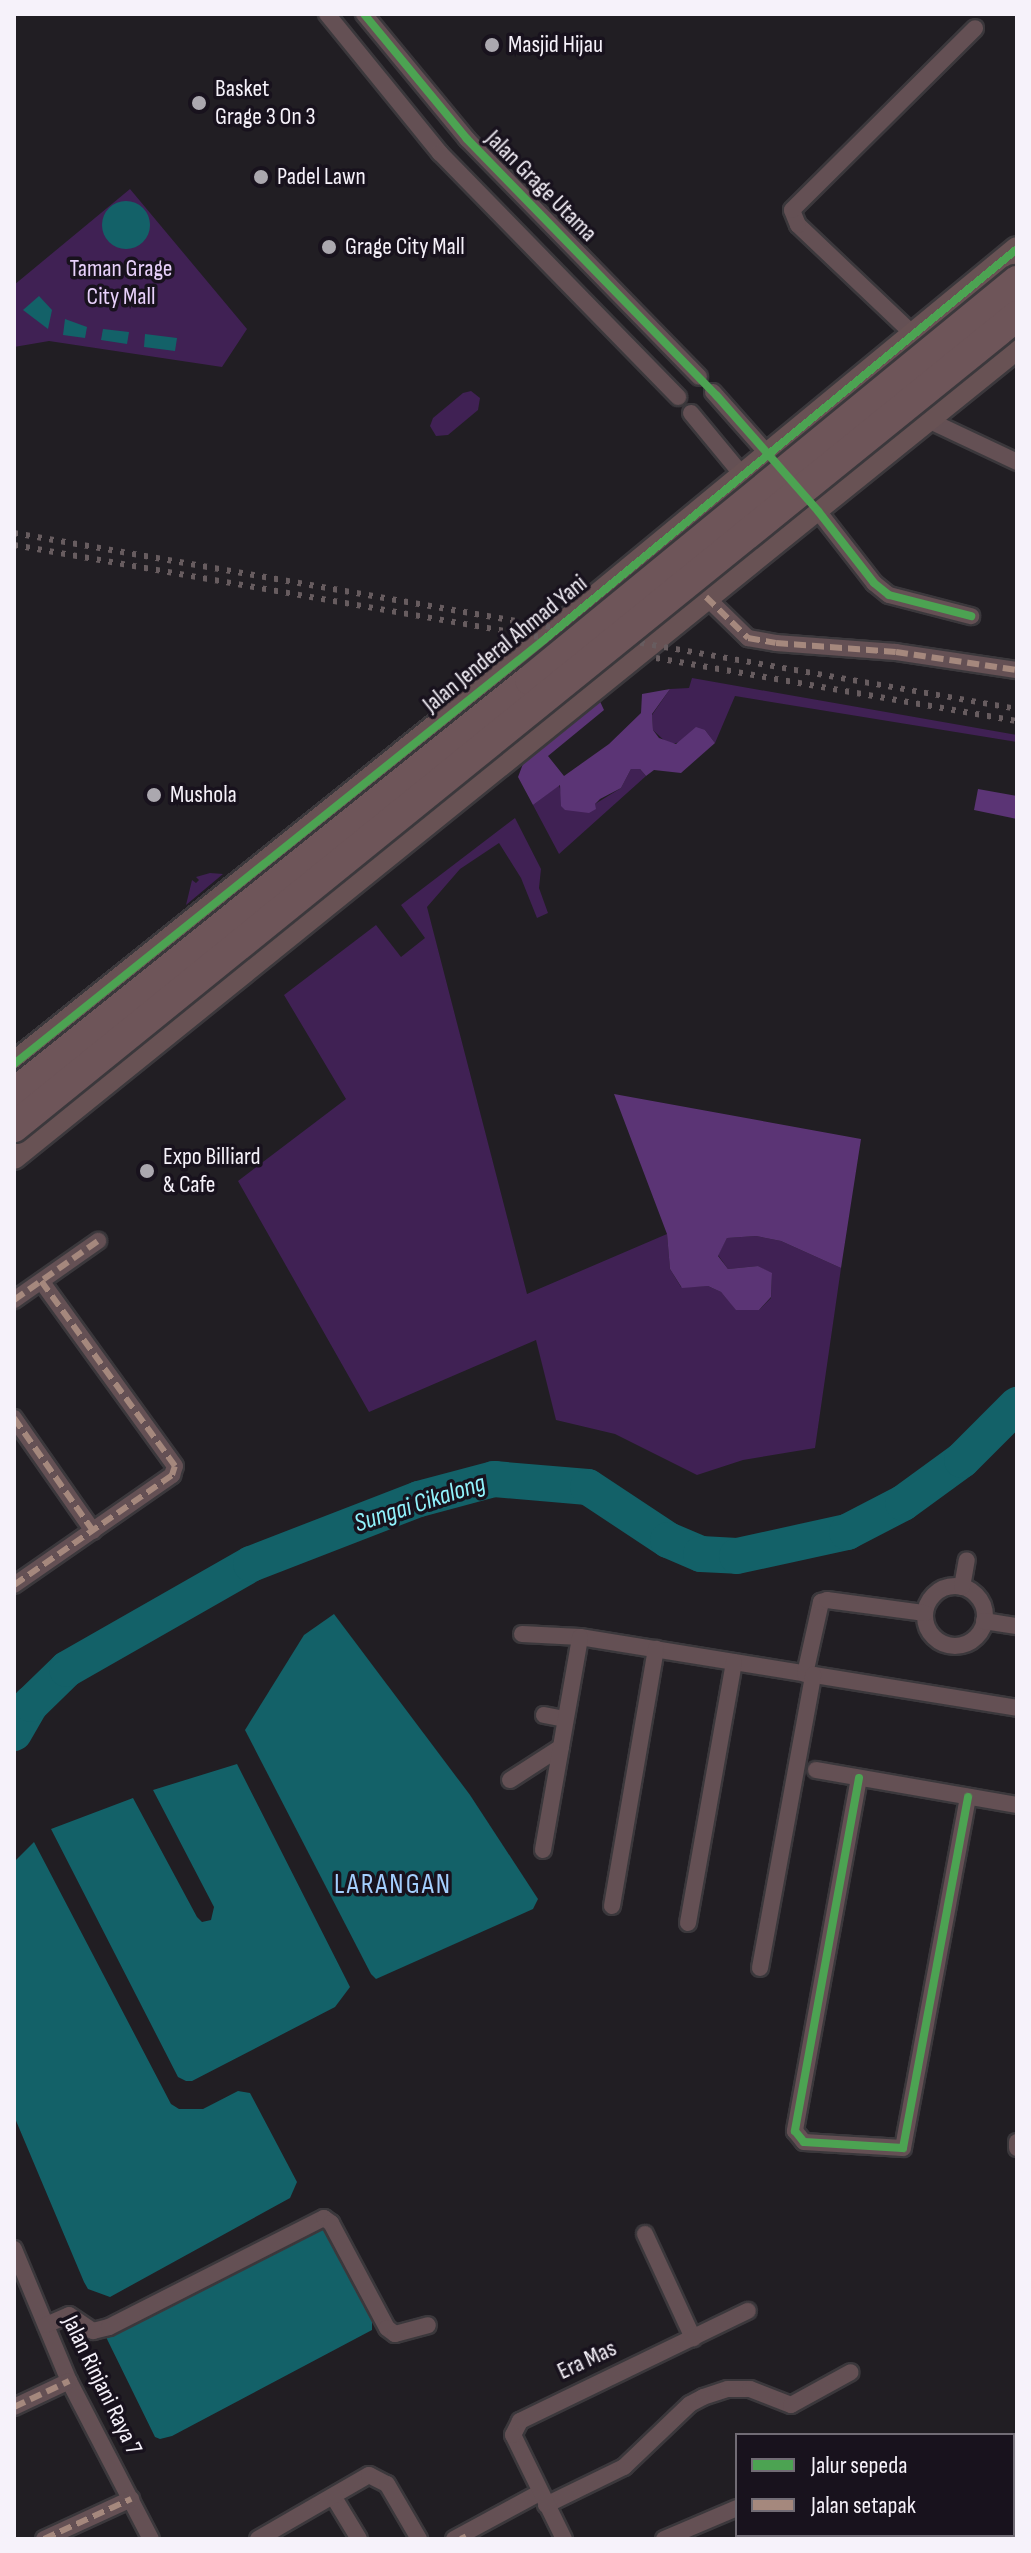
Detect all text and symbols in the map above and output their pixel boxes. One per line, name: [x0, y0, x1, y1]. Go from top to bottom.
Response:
place label: Masjid Hijau: [508, 31, 603, 59]
marker: Masjid Hijau: [483, 36, 501, 54]
place label: Basket Grage 3 On 3: [215, 75, 316, 131]
marker: Basket Grage 3 On 3: [190, 94, 208, 112]
street label: Jalan Grage Utama: [479, 124, 603, 248]
place label: Padel Lawn: [277, 163, 366, 191]
marker: Padel Lawn: [252, 168, 270, 186]
place label: Grage City Mall: [345, 233, 465, 261]
marker: Grage City Mall: [320, 238, 338, 256]
park label: Taman Grage City Mall: [69, 255, 173, 311]
street label: Jalan Jenderal Ahmad Yani: [417, 569, 593, 719]
place label: Mushola: [170, 781, 237, 809]
marker: Mushola: [145, 786, 163, 804]
place label: Expo Billiard & Cafe: [163, 1143, 260, 1199]
marker: Expo Billiard & Cafe: [138, 1162, 156, 1180]
water label: Sungai Cikalong: [351, 1468, 489, 1540]
district label: LARANGAN: [334, 1868, 452, 1902]
street label: Jalan Rinjani Raya 7: [56, 2311, 148, 2459]
street label: Era Mas: [553, 2334, 621, 2386]
legend: [735, 2433, 1015, 2537]
text: Jalur sepeda: [811, 2451, 907, 2480]
text: Jalan setapak: [811, 2491, 916, 2520]

